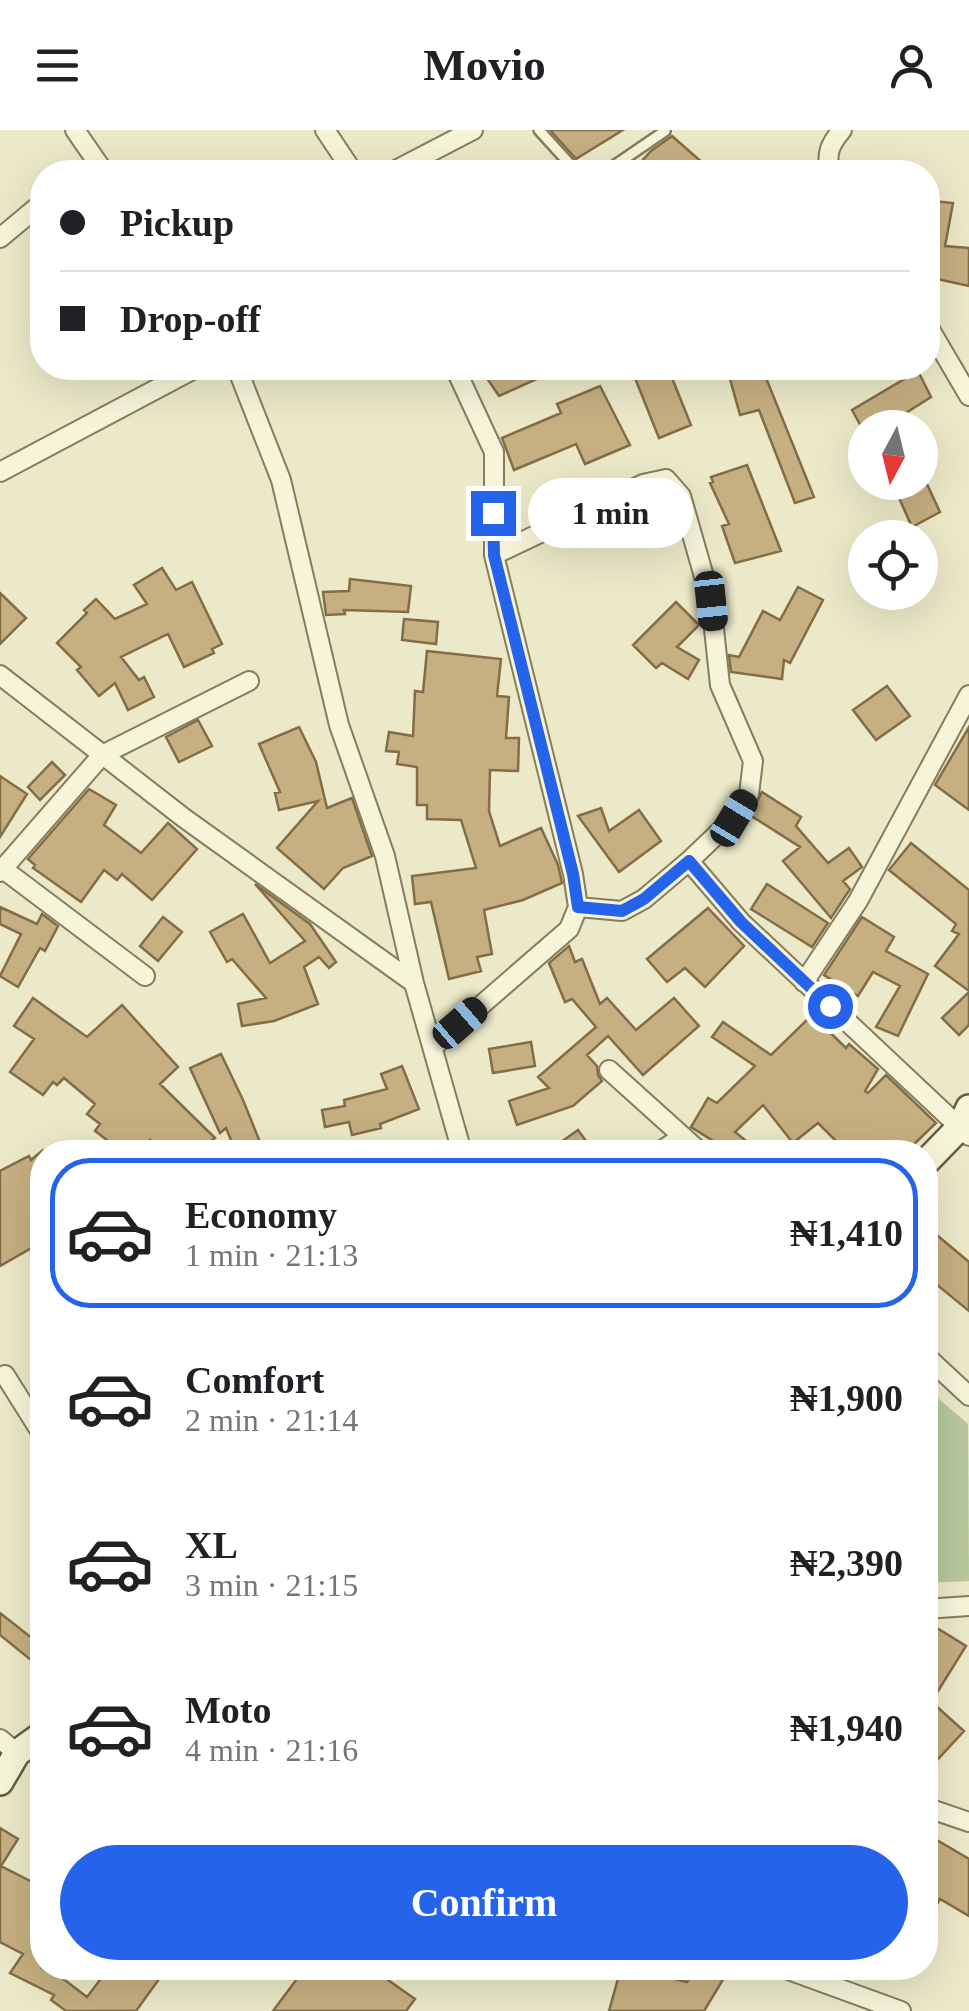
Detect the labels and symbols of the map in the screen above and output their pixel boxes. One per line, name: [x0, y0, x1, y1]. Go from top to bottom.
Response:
north arrow: [848, 410, 938, 500]
callout: 1 min: [528, 478, 693, 548]
route end: [471, 491, 516, 536]
car: [693, 570, 729, 632]
car: [706, 785, 762, 851]
route start: [808, 984, 853, 1029]
car: [428, 992, 492, 1054]

